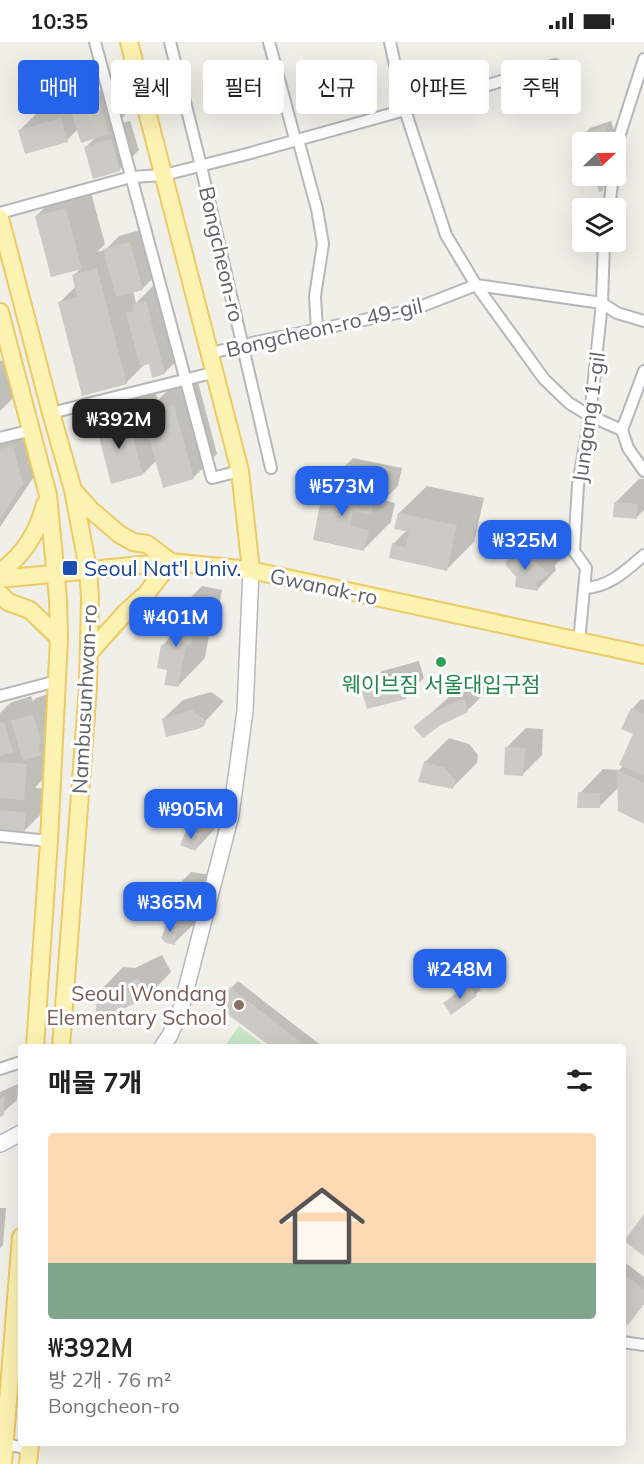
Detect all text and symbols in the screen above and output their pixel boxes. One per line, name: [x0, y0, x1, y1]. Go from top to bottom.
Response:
text: 10:35: [30, 7, 88, 35]
chip: 매매: [18, 60, 99, 114]
chip: 월세: [111, 60, 191, 114]
chip: 필터: [203, 60, 284, 114]
chip: 신규: [296, 60, 377, 114]
chip: 아파트: [389, 60, 489, 114]
chip: 주택: [501, 60, 581, 114]
north arrow: [572, 132, 626, 186]
map controls: [572, 132, 626, 252]
street label: Bongcheon-ro: [194, 184, 250, 324]
button: layers: [572, 198, 626, 252]
street label: Bongcheon-ro 49-gil: [223, 292, 425, 362]
street label: Jungang 1-gil: [566, 350, 610, 484]
pin: ₩392M: [77, 399, 161, 450]
text: ₩392M: [86, 406, 152, 431]
pin: ₩573M: [300, 466, 384, 517]
text: ₩573M: [309, 473, 375, 498]
pin: ₩325M: [483, 520, 567, 571]
text: ₩325M: [492, 527, 558, 552]
place label: Seoul Nat'l Univ.: [84, 555, 241, 581]
marker: Seoul Nat'l Univ.: [61, 559, 79, 577]
street label: Gwanak-ro: [268, 562, 380, 610]
pin: ₩401M: [134, 597, 218, 648]
street label: Nambusunhwan-ro: [66, 603, 102, 795]
text: ₩401M: [143, 604, 209, 629]
marker: 웨이브짐 서울대입구점: [434, 655, 448, 669]
place label: 웨이브짐 서울대입구점: [342, 671, 540, 697]
pin: ₩905M: [149, 789, 233, 840]
text: ₩905M: [158, 796, 224, 821]
pin: ₩365M: [128, 882, 212, 933]
text: ₩365M: [137, 889, 203, 914]
pin: ₩248M: [418, 949, 502, 1000]
text: ₩248M: [427, 956, 493, 981]
place label: Seoul Wondang Elementary School: [46, 980, 227, 1030]
marker: Seoul Wondang Elementary School: [232, 998, 246, 1012]
icon: filters: [563, 1064, 596, 1097]
text: 매물 7개: [48, 1066, 142, 1099]
icon: home: [268, 1172, 376, 1280]
text: ₩392M: [48, 1331, 133, 1364]
text: 방 2개 · 76 m²: [48, 1367, 171, 1392]
text: Bongcheon-ro: [48, 1393, 180, 1418]

